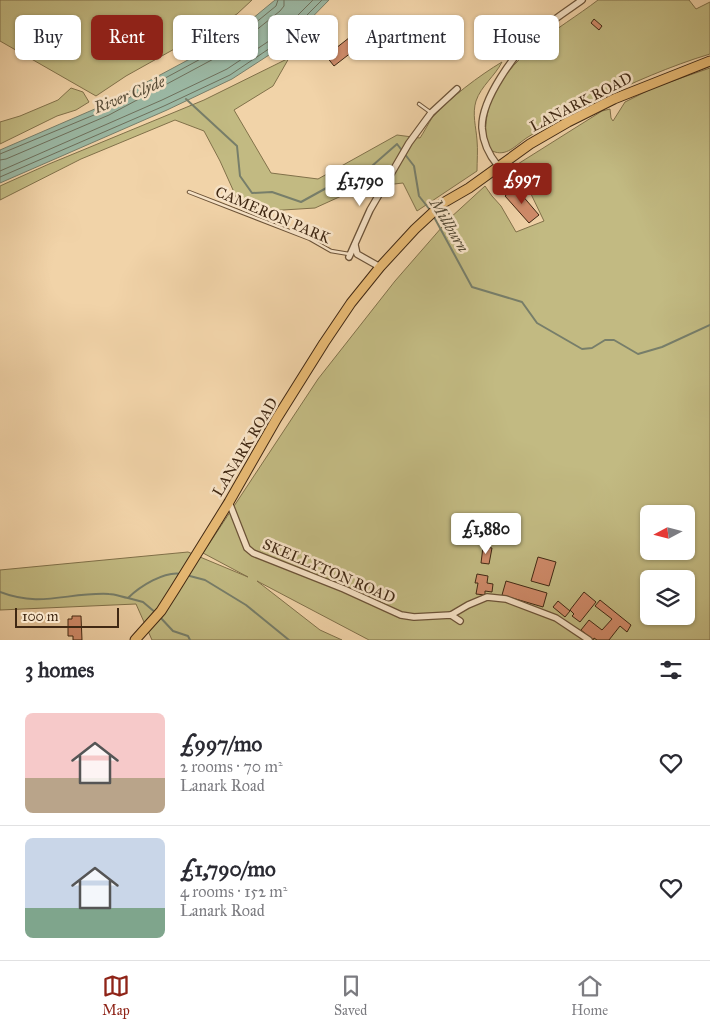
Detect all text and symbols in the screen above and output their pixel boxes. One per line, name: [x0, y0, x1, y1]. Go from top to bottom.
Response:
chip: Buy: [15, 15, 81, 60]
chip: Rent: [91, 15, 163, 60]
chip: Filters: [173, 15, 258, 60]
chip: New: [268, 15, 338, 60]
chip: Apartment: [348, 15, 464, 60]
chip: House: [474, 15, 559, 60]
street label: LANARK ROAD: [527, 68, 635, 135]
water label: River Clyde: [90, 71, 168, 118]
pin: £997: [492, 162, 552, 205]
pin: £1,790: [319, 164, 401, 207]
text: £997: [504, 169, 540, 188]
text: £1,790: [336, 171, 384, 190]
street label: CAMERON PARK: [213, 183, 334, 248]
water label: Millburn: [425, 193, 473, 256]
street label: LANARK ROAD: [208, 394, 282, 500]
north arrow: [640, 505, 695, 560]
map controls: [640, 505, 695, 625]
pin: £1,880: [445, 512, 527, 555]
text: £1,880: [462, 519, 510, 538]
street label: SKELLYTON ROAD: [260, 535, 398, 607]
button: layers: [640, 570, 695, 625]
scale bar: [15, 605, 119, 628]
text: 100 m: [22, 608, 59, 625]
icon: filters: [657, 656, 685, 684]
text: 3 homes: [25, 657, 94, 683]
text: £997/mo: [180, 731, 262, 757]
icon: home: [65, 733, 125, 793]
icon: heart: [657, 749, 685, 777]
text: 2 rooms · 70 m²: [180, 757, 283, 776]
text: Lanark Road: [180, 776, 265, 795]
text: £1,790/mo: [180, 856, 276, 882]
icon: home: [65, 858, 125, 918]
icon: heart: [657, 874, 685, 902]
text: 4 rooms · 152 m²: [180, 882, 287, 901]
text: Lanark Road: [180, 901, 265, 920]
tab: Map: [102, 972, 130, 1019]
tab: Saved: [334, 972, 367, 1019]
tab: Home: [571, 972, 608, 1019]

